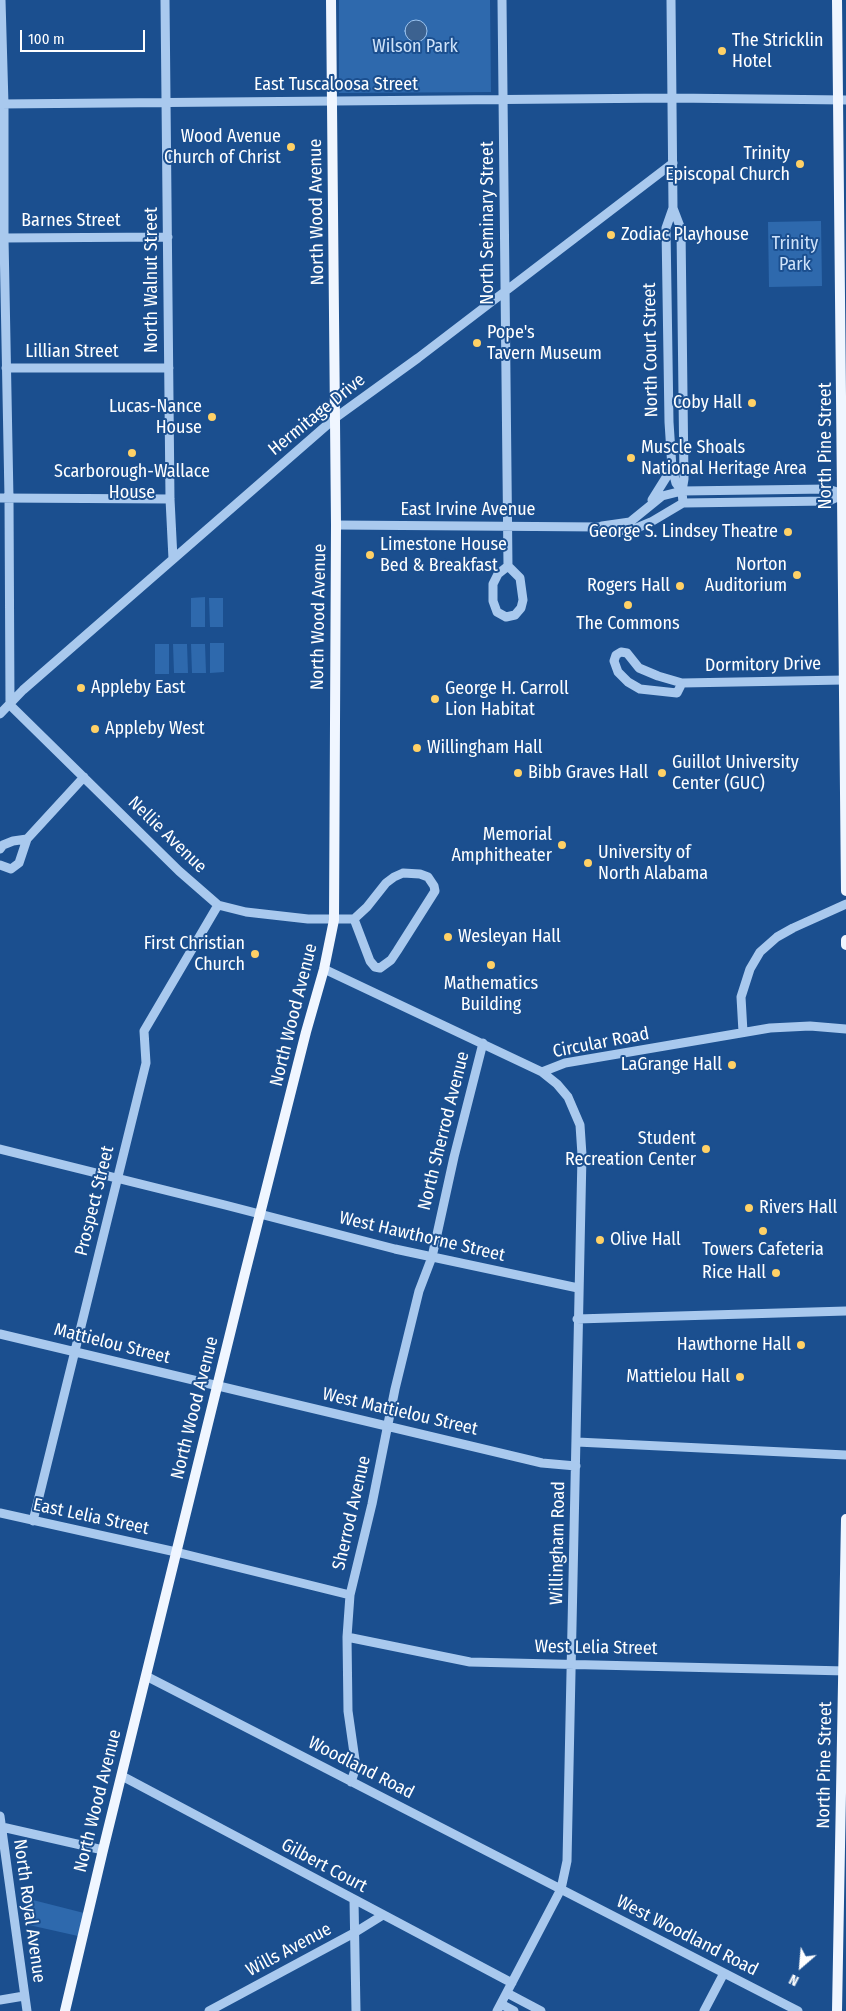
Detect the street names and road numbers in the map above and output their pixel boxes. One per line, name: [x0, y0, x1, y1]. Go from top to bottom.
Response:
street label: East Tuscaloosa Street: [254, 74, 418, 96]
street label: North Wood Avenue: [305, 139, 329, 285]
street label: North Seminary Street: [477, 141, 499, 305]
street label: North Walnut Street: [141, 207, 163, 353]
street label: Barnes Street: [21, 210, 121, 232]
street label: North Court Street: [639, 283, 663, 417]
street label: Lillian Street: [25, 341, 119, 363]
street label: Hermitage Drive: [264, 369, 370, 461]
street label: North Pine Street: [815, 382, 837, 510]
street label: East Irvine Avenue: [401, 499, 535, 521]
street label: North Wood Avenue: [307, 544, 331, 690]
street label: Dormitory Drive: [705, 653, 821, 677]
street label: Nellie Avenue: [123, 792, 211, 878]
street label: North Wood Avenue: [266, 941, 322, 1089]
street label: Circular Road: [551, 1023, 651, 1063]
street label: North Sherrod Avenue: [414, 1049, 474, 1213]
street label: Prospect Street: [71, 1144, 119, 1258]
street label: West Hawthorne Street: [337, 1207, 507, 1267]
street label: Mattielou Street: [52, 1319, 172, 1369]
street label: North Wood Avenue: [167, 1334, 223, 1482]
street label: West Mattielou Street: [320, 1384, 480, 1440]
street label: Sherrod Avenue: [328, 1454, 376, 1572]
street label: Willingham Road: [546, 1481, 570, 1605]
street label: East Lelia Street: [31, 1494, 151, 1540]
street label: West Lelia Street: [534, 1636, 658, 1660]
street label: North Pine Street: [813, 1701, 837, 1829]
street label: North Wood Avenue: [70, 1727, 126, 1875]
street label: Woodland Road: [304, 1732, 418, 1804]
street label: Gilbert Court: [277, 1834, 371, 1898]
street label: North Royal Avenue: [8, 1838, 50, 1984]
street label: West Woodland Road: [613, 1891, 761, 1981]
street label: Wills Avenue: [243, 1919, 335, 1981]

